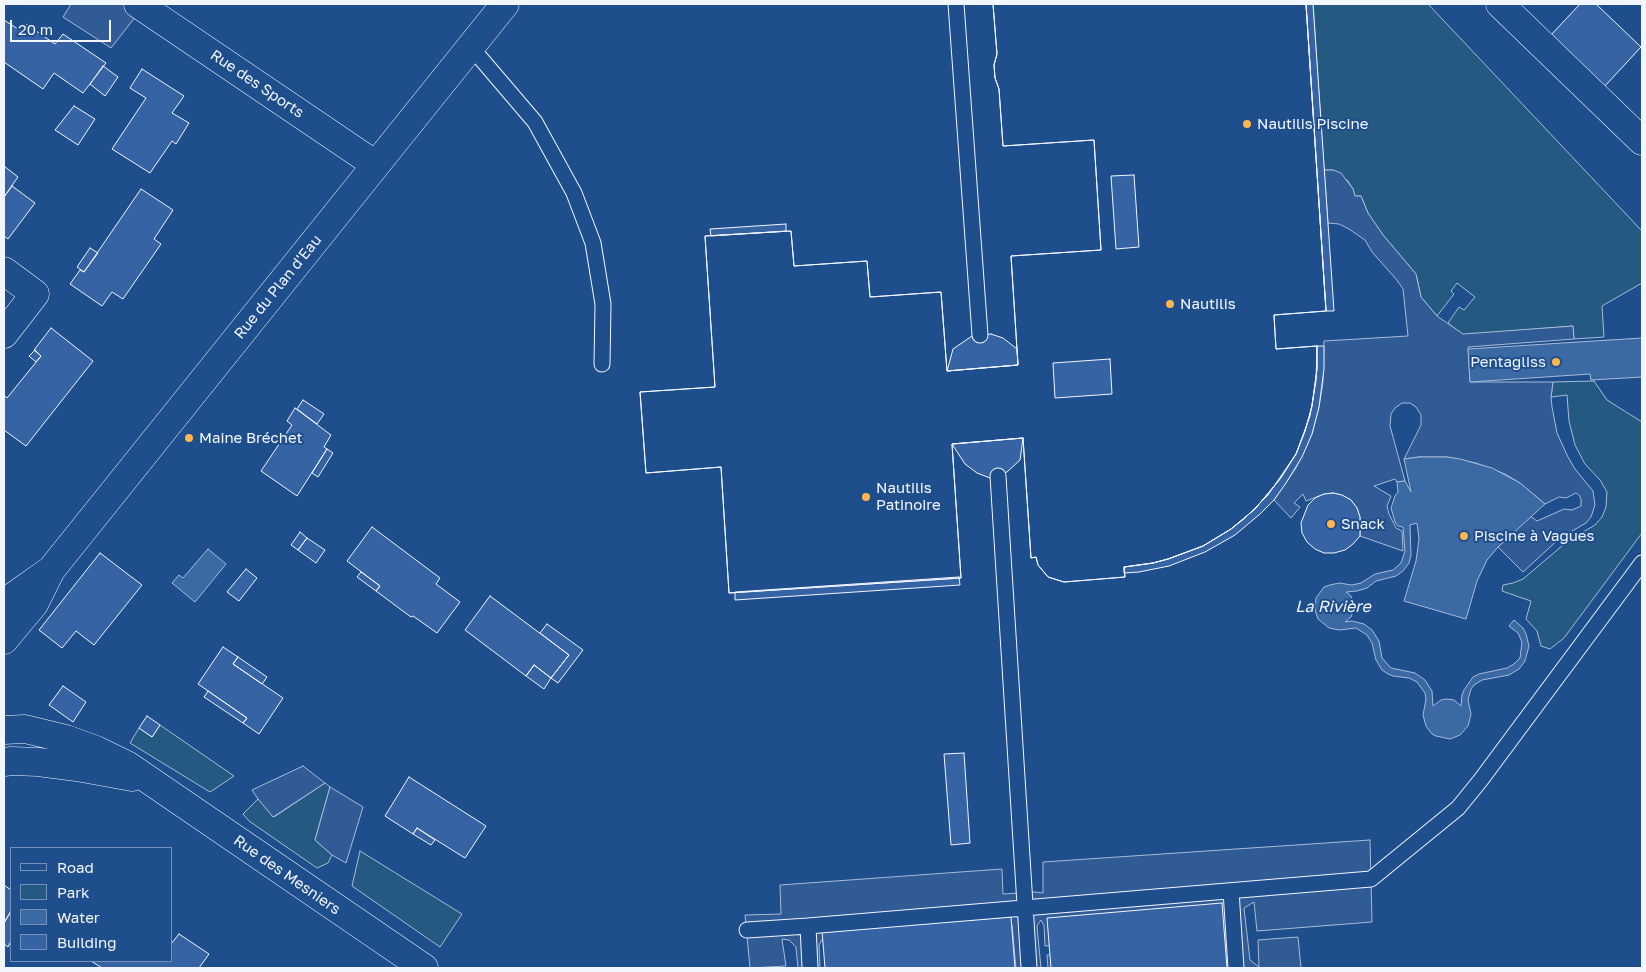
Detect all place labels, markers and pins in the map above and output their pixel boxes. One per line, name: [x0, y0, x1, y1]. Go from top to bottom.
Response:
place label: Nautilis Piscine: [1257, 115, 1368, 133]
marker: Nautilis Piscine: [1241, 118, 1253, 130]
place label: Nautilis: [1180, 295, 1236, 313]
marker: Nautilis: [1164, 298, 1176, 310]
place label: Pentagliss: [1470, 353, 1546, 371]
marker: Pentagliss: [1550, 356, 1562, 368]
place label: Maine Bréchet: [199, 429, 303, 447]
marker: Maine Bréchet: [183, 432, 195, 444]
place label: Nautilis Patinoire: [876, 479, 941, 514]
marker: Nautilis Patinoire: [860, 491, 872, 503]
place label: Snack: [1341, 515, 1385, 533]
marker: Snack: [1325, 518, 1337, 530]
place label: Piscine à Vagues: [1474, 527, 1594, 545]
marker: Piscine à Vagues: [1458, 530, 1470, 542]

